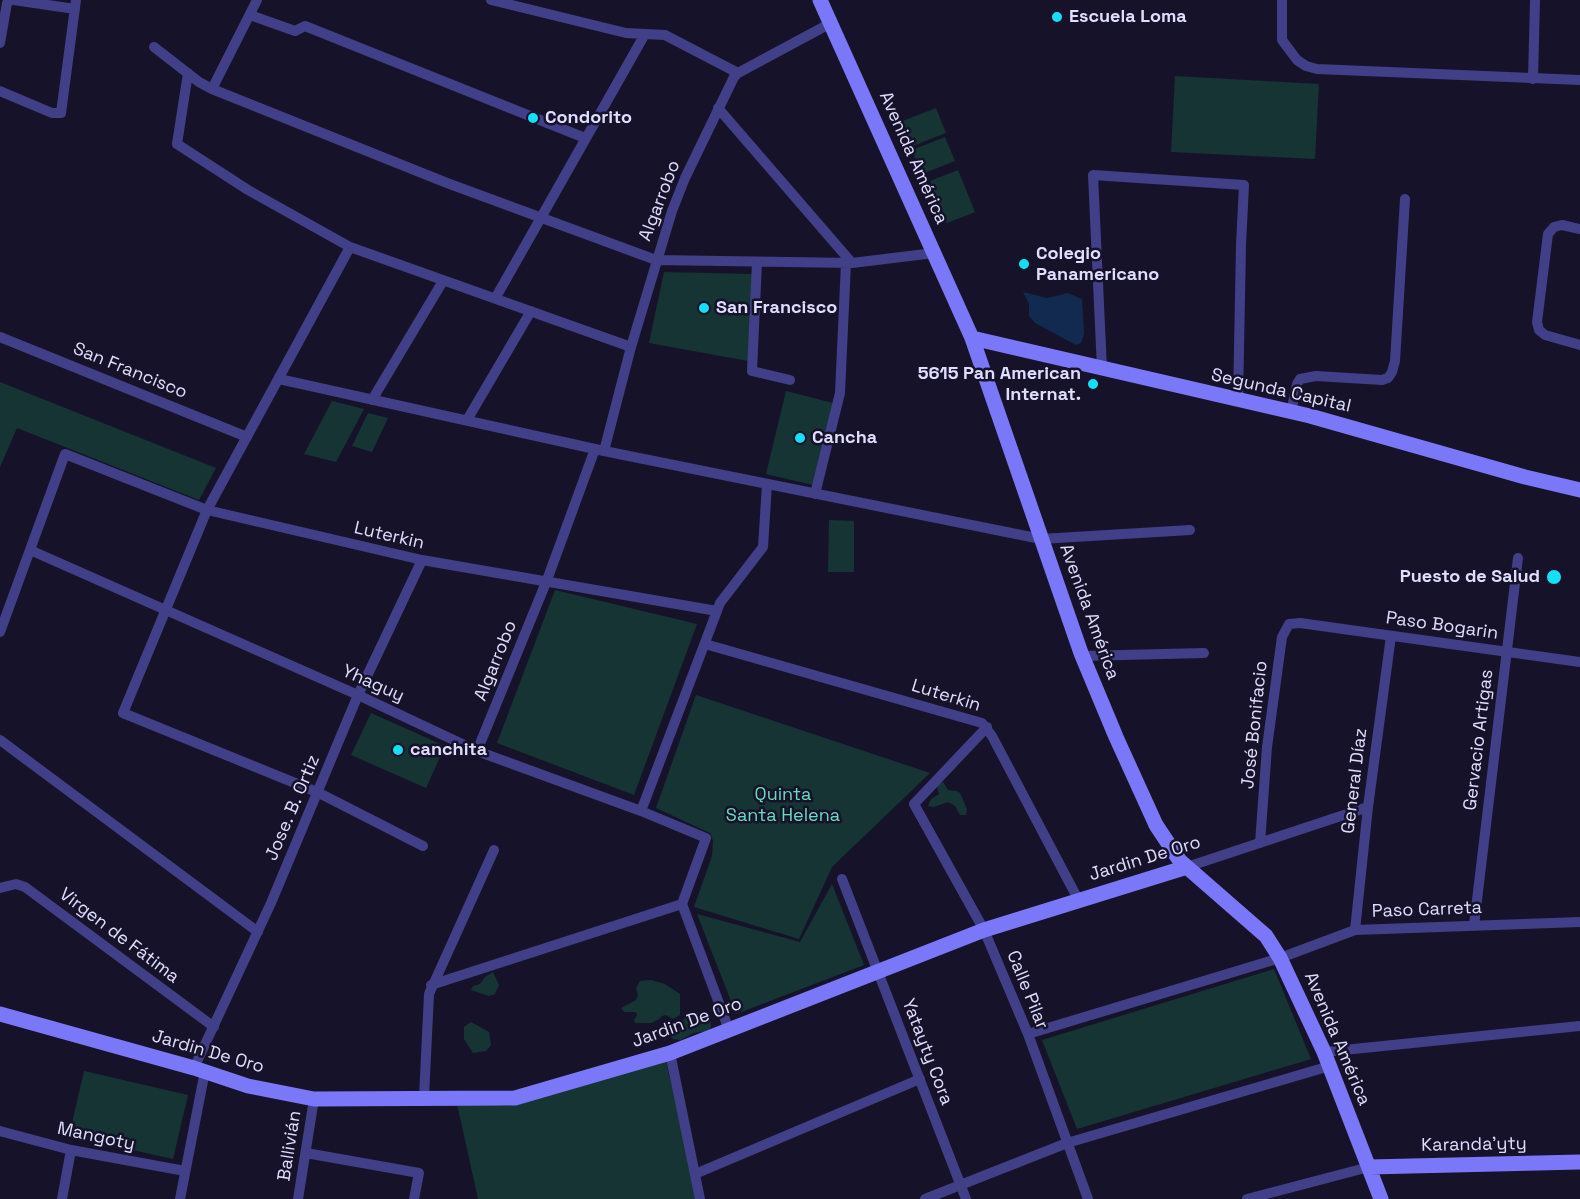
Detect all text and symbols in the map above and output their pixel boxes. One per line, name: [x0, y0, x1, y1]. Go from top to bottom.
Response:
place label: Escuela Loma: [1069, 6, 1187, 28]
marker: Escuela Loma: [1050, 10, 1064, 24]
street label: Avenida América: [874, 88, 952, 228]
place label: Condorito: [545, 107, 632, 129]
marker: Condorito: [526, 111, 540, 125]
street label: Algarrobo: [635, 158, 685, 244]
place label: Colegio Panamericano: [1036, 243, 1159, 286]
marker: Colegio Panamericano: [1017, 257, 1031, 271]
place label: San Francisco: [716, 297, 837, 319]
marker: San Francisco: [697, 301, 711, 315]
street label: San Francisco: [70, 338, 190, 404]
place label: 5615 Pan American Internat.: [918, 363, 1081, 406]
street label: Segunda Capital: [1209, 364, 1353, 418]
marker: 5615 Pan American Internat.: [1086, 377, 1100, 391]
place label: Cancha: [812, 427, 877, 449]
marker: Cancha: [793, 431, 807, 445]
street label: Luterkin: [352, 517, 426, 555]
street label: Avenida América: [1054, 541, 1124, 683]
place label: Puesto de Salud: [1400, 566, 1540, 588]
marker: Puesto de Salud: [1545, 568, 1563, 586]
street label: Paso Bogarin: [1384, 607, 1500, 645]
street label: Algarrobo: [470, 618, 522, 704]
street label: José Bonifacio: [1238, 660, 1272, 790]
street label: Yhaguy: [339, 661, 407, 707]
street label: Gervacio Artigas: [1460, 668, 1498, 812]
street label: Luterkin: [909, 675, 983, 717]
street label: General Díaz: [1338, 727, 1372, 835]
place label: canchita: [410, 739, 487, 761]
marker: canchita: [391, 743, 405, 757]
street label: Jose. B. Ortiz: [261, 752, 325, 864]
park label: Quinta Santa Helena: [726, 784, 840, 826]
street label: Jardin De Oro: [1087, 832, 1203, 886]
street label: Virgen de Fátima: [55, 884, 183, 988]
street label: Paso Carreta: [1372, 897, 1482, 923]
street label: Calle Pilar: [1001, 948, 1053, 1032]
street label: Avenida América: [1299, 969, 1375, 1109]
street label: Jardin De Oro: [629, 993, 745, 1053]
street label: Yatayty Cora: [897, 996, 957, 1108]
street label: Jardin De Oro: [149, 1026, 267, 1078]
street label: Ballivián: [274, 1109, 306, 1183]
street label: Mangoty: [55, 1118, 137, 1156]
street label: Karanda'yty: [1421, 1133, 1527, 1157]

